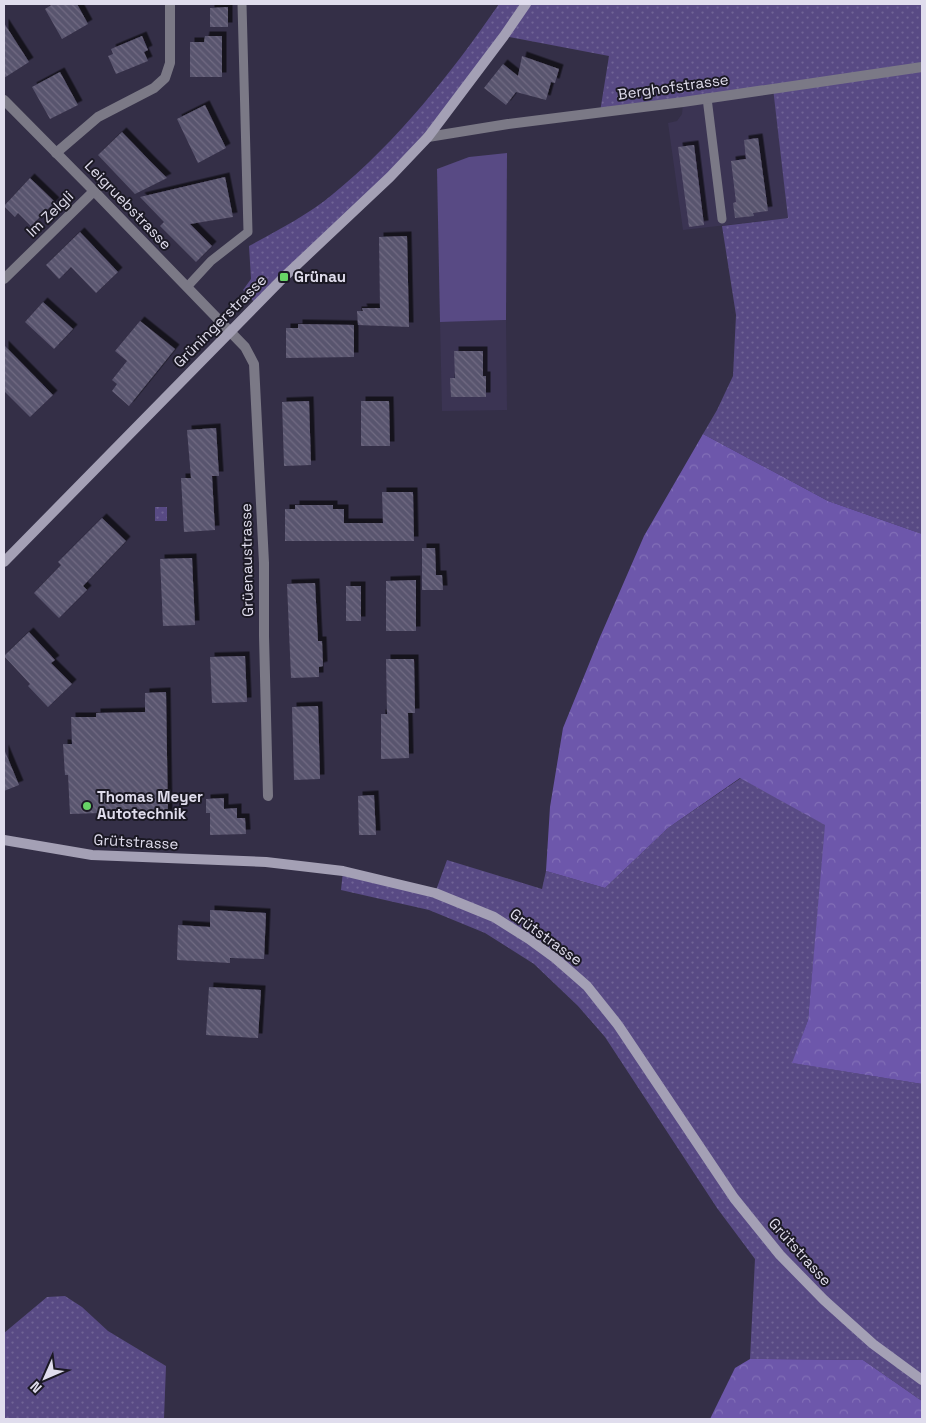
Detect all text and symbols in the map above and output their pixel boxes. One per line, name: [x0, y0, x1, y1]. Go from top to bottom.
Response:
street label: Berghofstrasse: [616, 69, 730, 104]
street label: Leigruebstrasse: [81, 156, 176, 253]
street label: Im Zelgli: [22, 187, 77, 241]
place label: Grünau: [294, 267, 346, 286]
street label: Grüningerstrasse: [169, 270, 270, 371]
marker: Grünau: [278, 271, 290, 283]
street label: Grüenaustrasse: [236, 503, 257, 617]
place label: Thomas Meyer Autotechnik: [97, 787, 203, 823]
marker: Thomas Meyer Autotechnik: [81, 800, 93, 812]
street label: Grütstrasse: [93, 830, 179, 853]
street label: Grütstrasse: [506, 904, 586, 969]
street label: Grütstrasse: [765, 1214, 836, 1290]
north arrow: [20, 1353, 70, 1403]
text: N: [26, 1378, 45, 1397]

